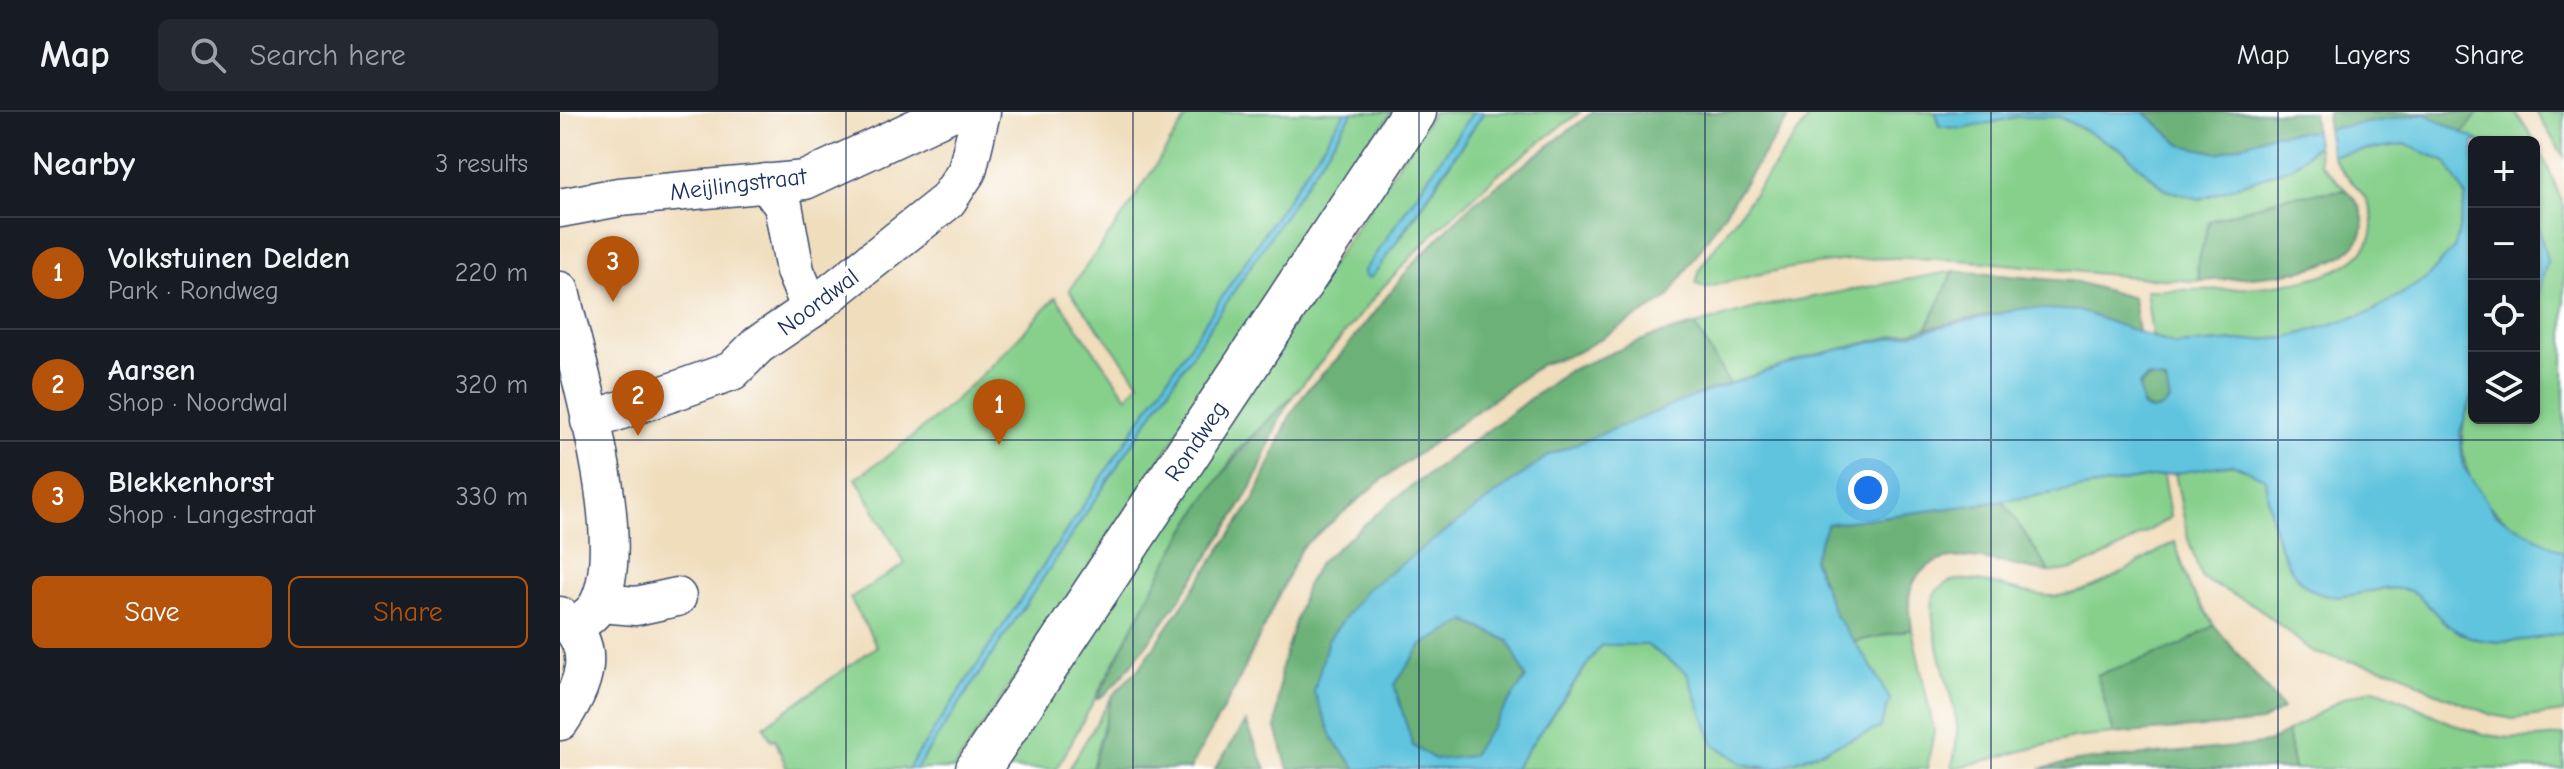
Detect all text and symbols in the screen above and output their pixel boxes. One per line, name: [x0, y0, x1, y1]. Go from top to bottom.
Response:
search box: [158, 19, 718, 91]
text: Map: [40, 33, 110, 77]
icon: search: [186, 33, 230, 77]
text: Search here: [250, 38, 406, 73]
text: Map: [2237, 39, 2290, 71]
text: Layers: [2334, 39, 2410, 71]
text: Share: [2454, 39, 2524, 71]
map controls: [2468, 136, 2540, 424]
button: +: [2468, 136, 2540, 208]
text: Nearby: [32, 144, 135, 184]
text: 3 results: [435, 149, 528, 179]
street label: Meijlingstraat: [668, 162, 809, 206]
button: −: [2468, 208, 2540, 280]
pin: 3: [587, 236, 639, 302]
text: Volkstuinen Delden: [108, 241, 350, 276]
text: 1: [53, 258, 63, 288]
text: 220 m: [455, 258, 528, 288]
street label: Noordwal: [772, 262, 864, 342]
text: Park · Rondweg: [108, 276, 279, 306]
button: locate: [2468, 280, 2540, 352]
button: layers: [2468, 352, 2540, 424]
text: Aarsen: [108, 353, 196, 388]
text: 2: [52, 370, 64, 400]
text: 320 m: [455, 370, 528, 400]
pin: 2: [612, 370, 664, 436]
pin: 1: [973, 379, 1025, 445]
text: Shop · Noordwal: [108, 388, 288, 418]
street label: Rondweg: [1159, 395, 1233, 487]
text: Blekkenhorst: [108, 465, 274, 500]
your location: [1848, 470, 1888, 510]
text: 3: [52, 482, 64, 512]
text: 330 m: [456, 482, 528, 512]
text: Shop · Langestraat: [108, 500, 315, 530]
button: Save: [32, 576, 272, 648]
button: Share: [288, 576, 528, 648]

